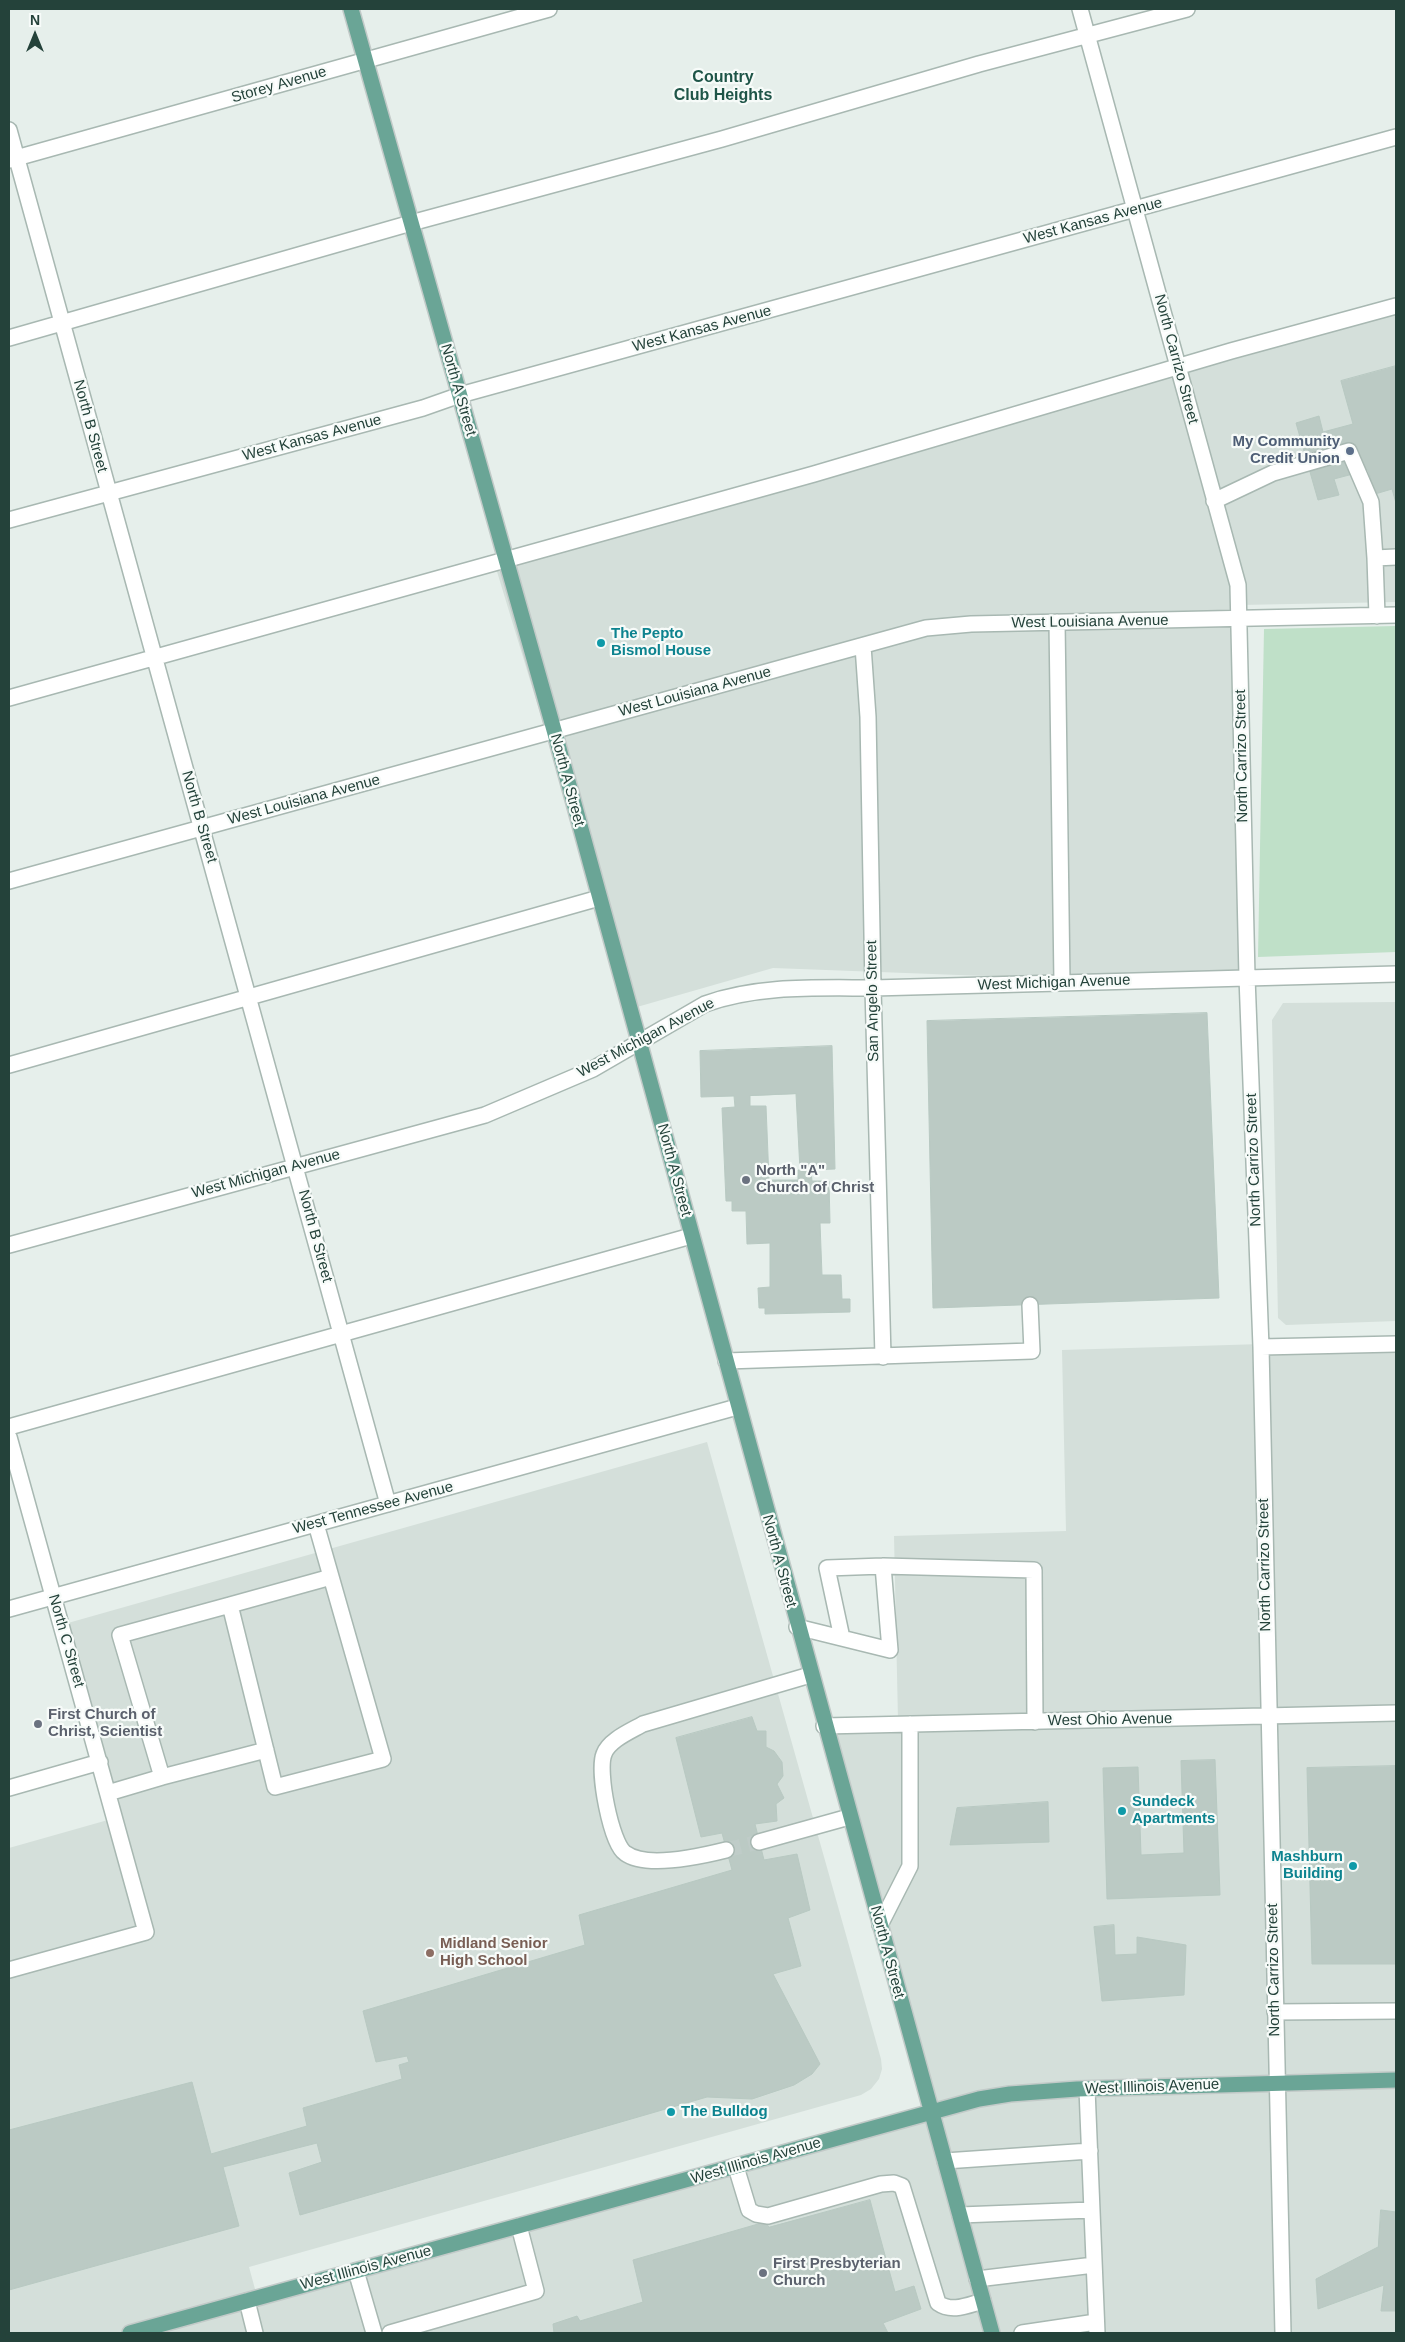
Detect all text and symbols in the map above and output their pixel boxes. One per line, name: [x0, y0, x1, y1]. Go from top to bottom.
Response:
north arrow: [10, 10, 60, 60]
text: N: [30, 12, 40, 28]
street label: Storey Avenue: [229, 63, 329, 107]
district label: Country Club Heights: [674, 68, 772, 106]
street label: West Kansas Avenue: [1022, 194, 1164, 248]
street label: North Carrizo Street: [1150, 292, 1202, 426]
street label: West Kansas Avenue: [631, 302, 773, 356]
street label: North A Street: [436, 342, 480, 438]
street label: North B Street: [69, 378, 111, 474]
street label: West Kansas Avenue: [241, 411, 383, 465]
place label: My Community Credit Union: [1232, 433, 1340, 468]
marker: My Community Credit Union: [1344, 445, 1356, 457]
street label: West Louisiana Avenue: [1011, 612, 1169, 632]
place label: The Pepto Bismol House: [611, 625, 711, 660]
marker: The Pepto Bismol House: [595, 637, 607, 649]
street label: West Louisiana Avenue: [617, 663, 773, 721]
street label: North Carrizo Street: [1232, 689, 1252, 823]
street label: North A Street: [546, 732, 588, 828]
street label: North B Street: [177, 769, 221, 865]
street label: West Louisiana Avenue: [226, 771, 382, 829]
street label: San Angelo Street: [863, 940, 883, 1062]
street label: West Michigan Avenue: [977, 971, 1131, 995]
street label: West Michigan Avenue: [574, 994, 718, 1082]
street label: North Carrizo Street: [1243, 1093, 1265, 1227]
street label: North A Street: [653, 1122, 695, 1218]
street label: West Michigan Avenue: [190, 1146, 342, 1202]
place label: North "A" Church of Christ: [756, 1162, 874, 1197]
marker: North "A" Church of Christ: [740, 1174, 752, 1186]
street label: North B Street: [294, 1188, 336, 1284]
street label: West Tennessee Avenue: [291, 1478, 455, 1538]
street label: North Carrizo Street: [1255, 1498, 1275, 1632]
street label: North A Street: [758, 1513, 800, 1609]
street label: North C Street: [44, 1592, 88, 1690]
place label: First Church of Christ, Scientist: [48, 1706, 162, 1741]
street label: West Ohio Avenue: [1048, 1710, 1172, 1730]
marker: First Church of Christ, Scientist: [32, 1718, 44, 1730]
place label: Sundeck Apartments: [1132, 1793, 1215, 1828]
marker: Sundeck Apartments: [1116, 1805, 1128, 1817]
place label: Mashburn Building: [1271, 1848, 1343, 1883]
marker: Mashburn Building: [1347, 1860, 1359, 1872]
street label: North Carrizo Street: [1264, 1903, 1284, 2037]
street label: North A Street: [866, 1904, 908, 2000]
place label: Midland Senior High School: [440, 1935, 548, 1970]
marker: Midland Senior High School: [424, 1947, 436, 1959]
street label: West Illinois Avenue: [1084, 2076, 1220, 2098]
place label: The Bulldog: [681, 2103, 768, 2121]
marker: The Bulldog: [665, 2106, 677, 2118]
street label: West Illinois Avenue: [689, 2134, 823, 2188]
street label: West Illinois Avenue: [299, 2242, 433, 2294]
place label: First Presbyterian Church: [773, 2255, 901, 2290]
marker: First Presbyterian Church: [757, 2267, 769, 2279]

